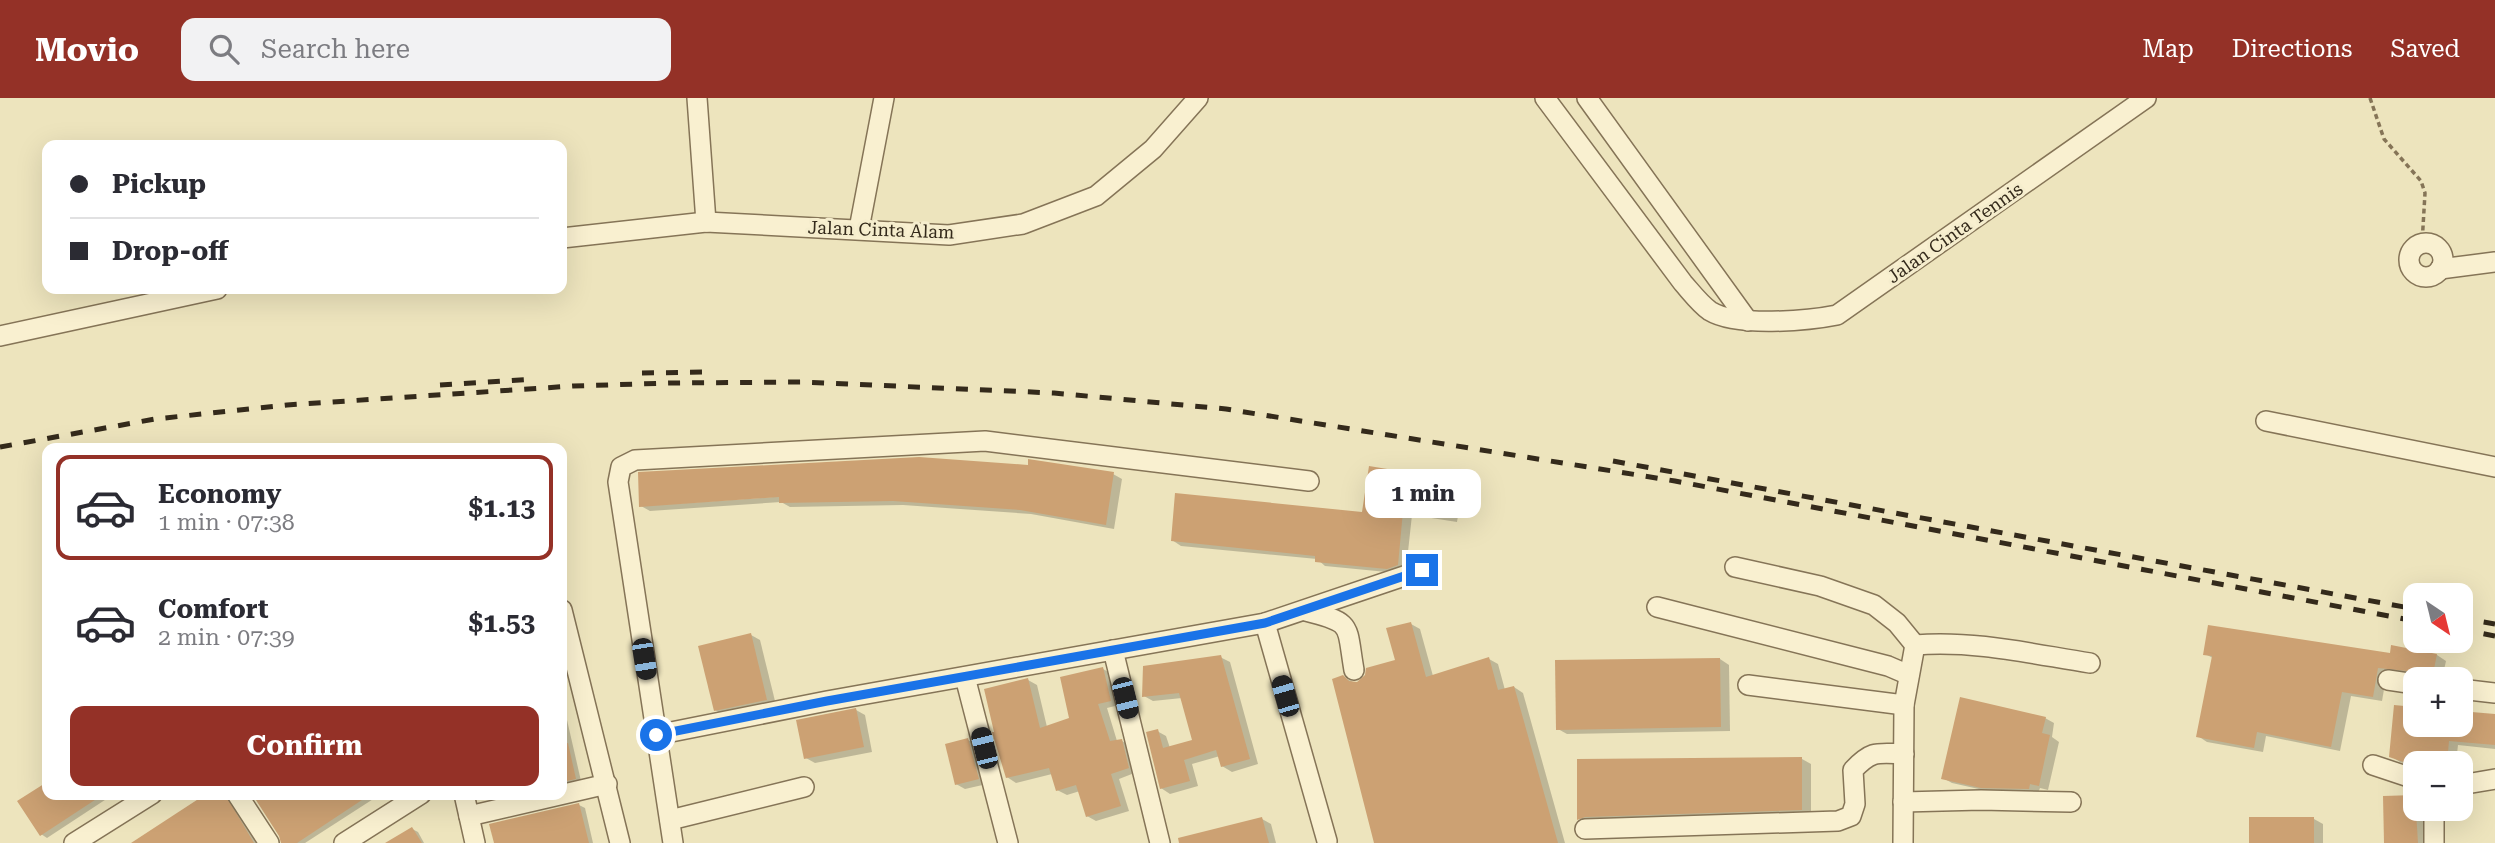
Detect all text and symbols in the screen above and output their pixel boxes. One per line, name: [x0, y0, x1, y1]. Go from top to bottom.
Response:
search box: [181, 18, 671, 81]
text: Movio: [35, 30, 139, 69]
icon: search: [205, 30, 243, 68]
text: Search here: [261, 34, 410, 64]
text: Map: [2142, 35, 2194, 63]
text: Directions: [2232, 35, 2352, 63]
text: Saved: [2390, 35, 2460, 63]
text: Pickup: [112, 169, 206, 199]
street label: Jalan Cinta Tennis: [1883, 178, 2027, 287]
street label: Jalan Cinta Alam: [807, 216, 955, 243]
text: Drop-off: [112, 236, 228, 266]
callout: 1 min: [1364, 468, 1480, 518]
icon: car: [74, 476, 137, 539]
text: Economy: [158, 479, 281, 509]
text: 1 min: [1391, 480, 1455, 507]
text: $1.13: [469, 493, 535, 523]
text: 1 min · 07:38: [158, 509, 295, 536]
route end: [1406, 554, 1438, 586]
north arrow: [2403, 583, 2473, 653]
map controls: [2403, 583, 2473, 821]
icon: car: [74, 591, 137, 654]
text: Comfort: [158, 594, 268, 624]
text: $1.53: [469, 608, 535, 638]
text: 2 min · 07:39: [158, 624, 295, 651]
car: [631, 637, 658, 681]
button: +: [2403, 667, 2473, 737]
car: [1270, 673, 1301, 719]
car: [1110, 675, 1141, 721]
button: Confirm: [70, 706, 539, 786]
route start: [640, 719, 672, 751]
car: [969, 725, 1000, 771]
button: −: [2403, 751, 2473, 821]

